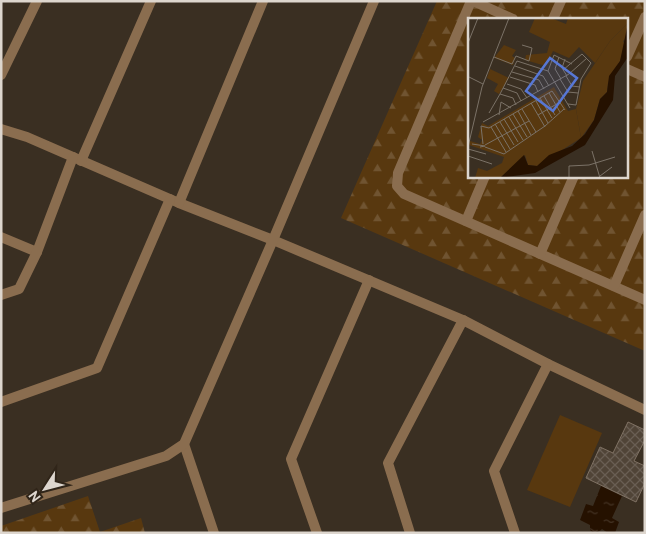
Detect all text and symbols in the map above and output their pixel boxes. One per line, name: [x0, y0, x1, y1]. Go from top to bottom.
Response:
inset map: [468, 18, 628, 178]
north arrow: [20, 464, 70, 514]
text: N: [26, 487, 46, 505]

